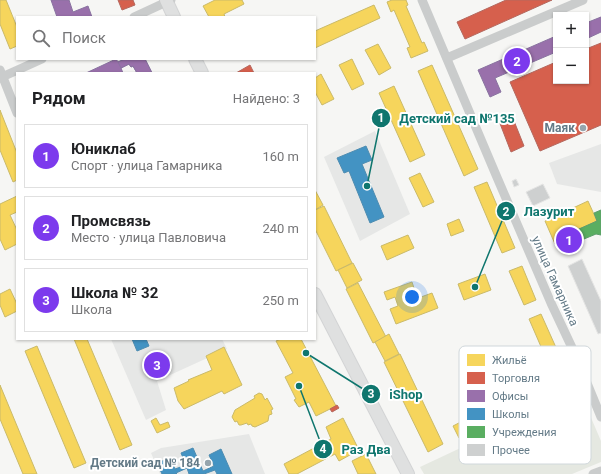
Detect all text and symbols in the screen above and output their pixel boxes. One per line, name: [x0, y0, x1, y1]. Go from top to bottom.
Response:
map controls: [553, 12, 589, 84]
button: +: [553, 12, 589, 48]
search box: [16, 16, 316, 60]
icon: search: [30, 27, 52, 49]
text: Поиск: [62, 29, 106, 47]
pin: 2: [504, 46, 530, 76]
button: −: [553, 48, 589, 84]
text: Рядом: [32, 88, 86, 108]
text: Найдено: 3: [233, 91, 300, 106]
callout: Детский сад №135: [371, 106, 523, 131]
text: 1: [378, 111, 384, 125]
text: Детский сад №135: [399, 111, 515, 126]
place label: Маяк: [545, 121, 575, 135]
marker: Маяк: [578, 123, 588, 133]
text: Юниклаб: [71, 140, 136, 158]
text: 1: [42, 149, 50, 164]
text: 160 m: [262, 149, 299, 164]
text: Спорт · улица Гамарника: [71, 158, 222, 173]
callout: Лазурит: [496, 199, 582, 224]
text: Лазурит: [524, 204, 575, 219]
text: 2: [503, 205, 510, 219]
text: Промсвязь: [71, 212, 151, 230]
text: 2: [42, 221, 50, 236]
text: 240 m: [262, 221, 299, 236]
pin: 1: [556, 225, 582, 255]
text: Место · улица Павловича: [71, 230, 226, 245]
street label: улица Гамарника: [529, 234, 581, 328]
text: Школа № 32: [71, 284, 158, 302]
your location: [402, 287, 422, 307]
text: 3: [42, 293, 50, 308]
text: 250 m: [262, 293, 299, 308]
text: Школа: [71, 302, 112, 317]
legend: [459, 346, 591, 464]
pin: 3: [144, 350, 170, 380]
text: Жильё: [492, 354, 527, 367]
text: Торговля: [492, 372, 540, 385]
callout: iShop: [361, 382, 431, 407]
text: 3: [368, 387, 375, 401]
text: iShop: [389, 387, 423, 402]
text: Офисы: [492, 390, 528, 403]
text: Школы: [492, 408, 529, 421]
text: Учреждения: [492, 426, 556, 439]
callout: Раз Два: [313, 437, 398, 462]
text: 4: [320, 442, 327, 456]
text: Раз Два: [341, 442, 391, 457]
text: Прочее: [492, 444, 530, 457]
place label: Детский сад № 184: [90, 456, 200, 470]
marker: Детский сад № 184: [203, 458, 213, 468]

